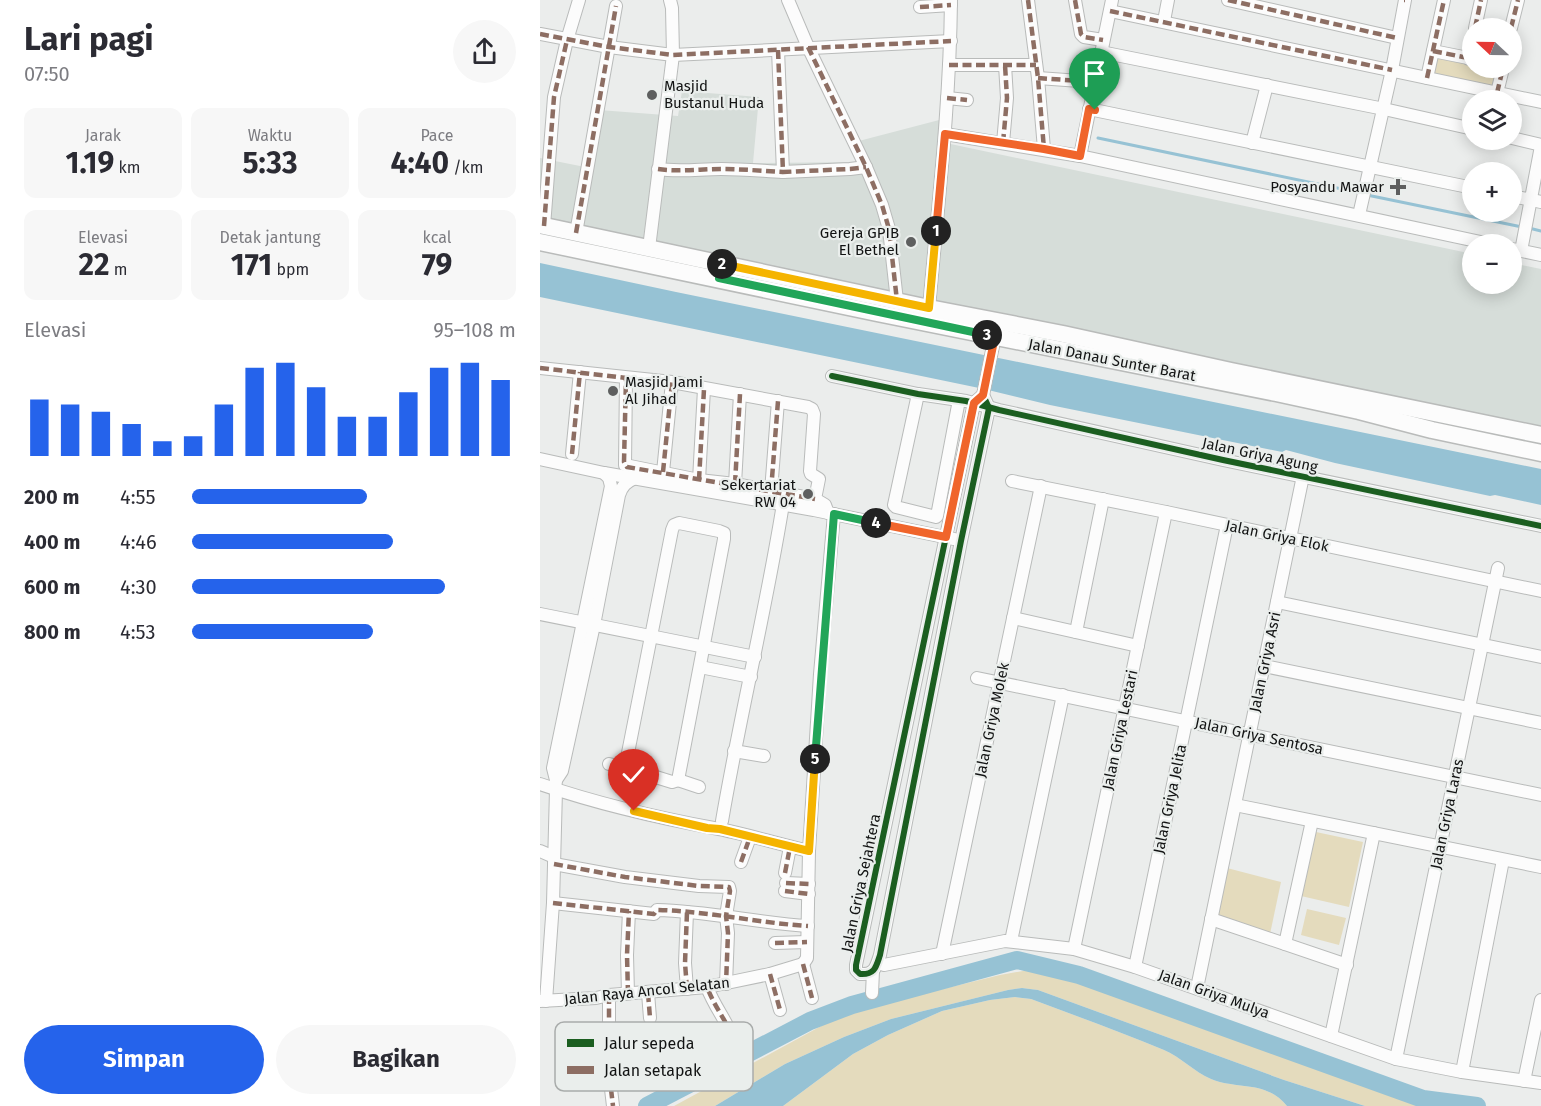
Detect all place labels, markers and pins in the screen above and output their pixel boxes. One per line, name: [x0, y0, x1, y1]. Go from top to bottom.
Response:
pin: [1069, 48, 1120, 110]
place label: Masjid Bustanul Huda: [664, 77, 764, 112]
marker: Masjid Bustanul Huda: [645, 88, 659, 102]
place label: Posyandu Mawar: [1270, 178, 1384, 196]
marker: Posyandu Mawar: [1389, 178, 1407, 196]
pin: 1: [921, 216, 951, 246]
place label: Gereja GPIB El Bethel: [820, 224, 900, 259]
marker: Gereja GPIB El Bethel: [904, 235, 918, 249]
pin: 2: [707, 249, 737, 279]
pin: 3: [972, 320, 1002, 350]
place label: Masjid Jami Al Jihad: [625, 373, 703, 408]
marker: Masjid Jami Al Jihad: [606, 384, 620, 398]
place label: Sekertariat RW 04: [721, 476, 797, 511]
marker: Sekertariat RW 04: [801, 487, 815, 501]
pin: 4: [861, 508, 891, 538]
pin: 5: [800, 744, 830, 774]
pin: [608, 749, 659, 811]

